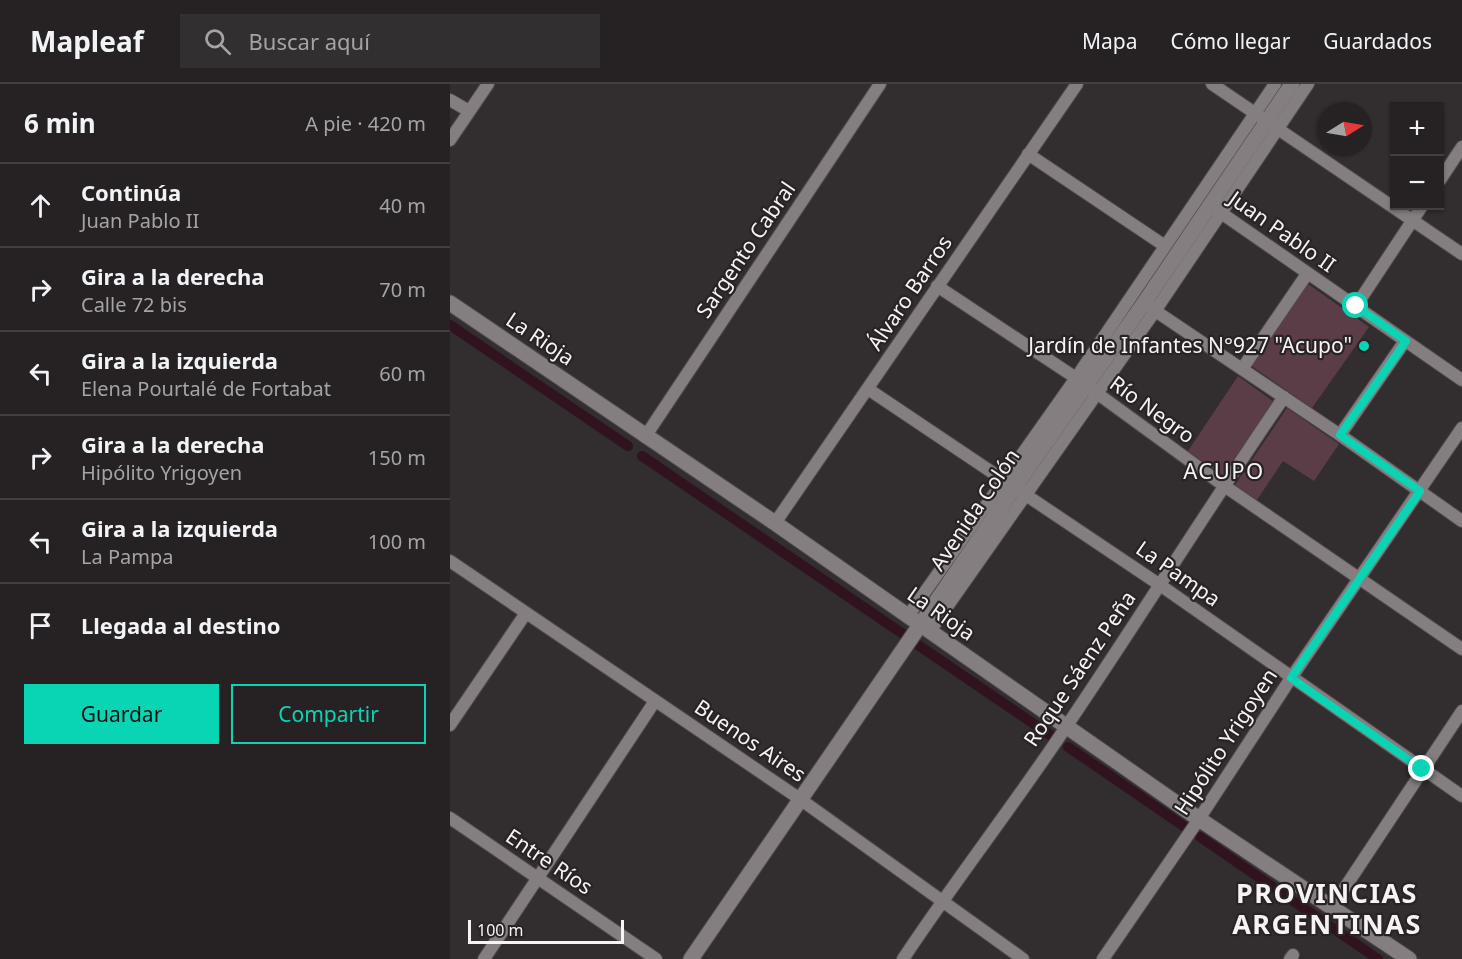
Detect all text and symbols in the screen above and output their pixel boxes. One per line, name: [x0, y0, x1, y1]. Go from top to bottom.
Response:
search box: [180, 14, 600, 68]
text: Mapleaf: [30, 22, 144, 60]
icon: search: [201, 25, 234, 58]
text: Buscar aquí: [249, 26, 370, 56]
text: Mapa: [1082, 27, 1137, 55]
text: Cómo llegar: [1170, 27, 1290, 55]
text: Guardados: [1323, 27, 1432, 55]
north arrow: [1318, 102, 1372, 156]
map controls: [1390, 102, 1444, 210]
button: +: [1390, 102, 1444, 156]
text: 6 min: [24, 105, 96, 141]
text: A pie · 420 m: [305, 110, 426, 137]
button: −: [1390, 156, 1444, 210]
street label: Sargento Cabral: [689, 176, 801, 323]
text: Continúa: [81, 177, 181, 207]
street label: Juan Pablo II: [1222, 183, 1341, 278]
icon: ahead: [24, 189, 57, 222]
text: 40 m: [379, 192, 426, 219]
text: Juan Pablo II: [81, 207, 199, 234]
street label: Álvaro Barros: [860, 230, 958, 355]
text: Gira a la derecha: [81, 261, 265, 291]
icon: right: [24, 273, 57, 306]
text: 70 m: [379, 276, 426, 303]
text: Calle 72 bis: [81, 291, 187, 318]
route start: [1342, 292, 1368, 318]
street label: La Rioja: [501, 305, 580, 371]
place label: Jardín de Infantes N°927 "Acupo": [1026, 331, 1352, 359]
marker: Jardín de Infantes N°927 "Acupo": [1357, 339, 1371, 353]
text: Gira a la izquierda: [81, 345, 278, 375]
icon: left: [24, 357, 57, 390]
text: 60 m: [379, 360, 426, 387]
street label: Río Negro: [1105, 369, 1201, 449]
text: Elena Pourtalé de Fortabat: [81, 375, 331, 402]
text: Gira a la derecha: [81, 429, 265, 459]
icon: right: [24, 441, 57, 474]
street label: Avenida Colón: [923, 443, 1025, 576]
text: 150 m: [368, 444, 426, 471]
district label: ACUPO: [1183, 455, 1265, 485]
text: Hipólito Yrigoyen: [81, 459, 242, 486]
text: Gira a la izquierda: [81, 513, 278, 543]
icon: left: [24, 525, 57, 558]
text: 100 m: [368, 528, 426, 555]
street label: La Pampa: [1131, 534, 1226, 612]
text: La Pampa: [81, 543, 173, 570]
street label: La Rioja: [902, 580, 981, 647]
street label: Roque Sáenz Peña: [1017, 585, 1142, 752]
icon: arrive: [24, 609, 57, 642]
text: Llegada al destino: [81, 610, 281, 640]
street label: Hipólito Yrigoyen: [1167, 663, 1283, 820]
button: Guardar: [24, 684, 219, 744]
button: Compartir: [231, 684, 426, 744]
street label: Buenos Aires: [689, 693, 812, 788]
route end: [1408, 755, 1434, 781]
street label: Entre Ríos: [501, 822, 598, 900]
district label: PROVINCIAS ARGENTINAS: [1232, 874, 1422, 942]
scale bar: [468, 917, 624, 944]
text: 100 m: [477, 919, 524, 941]

